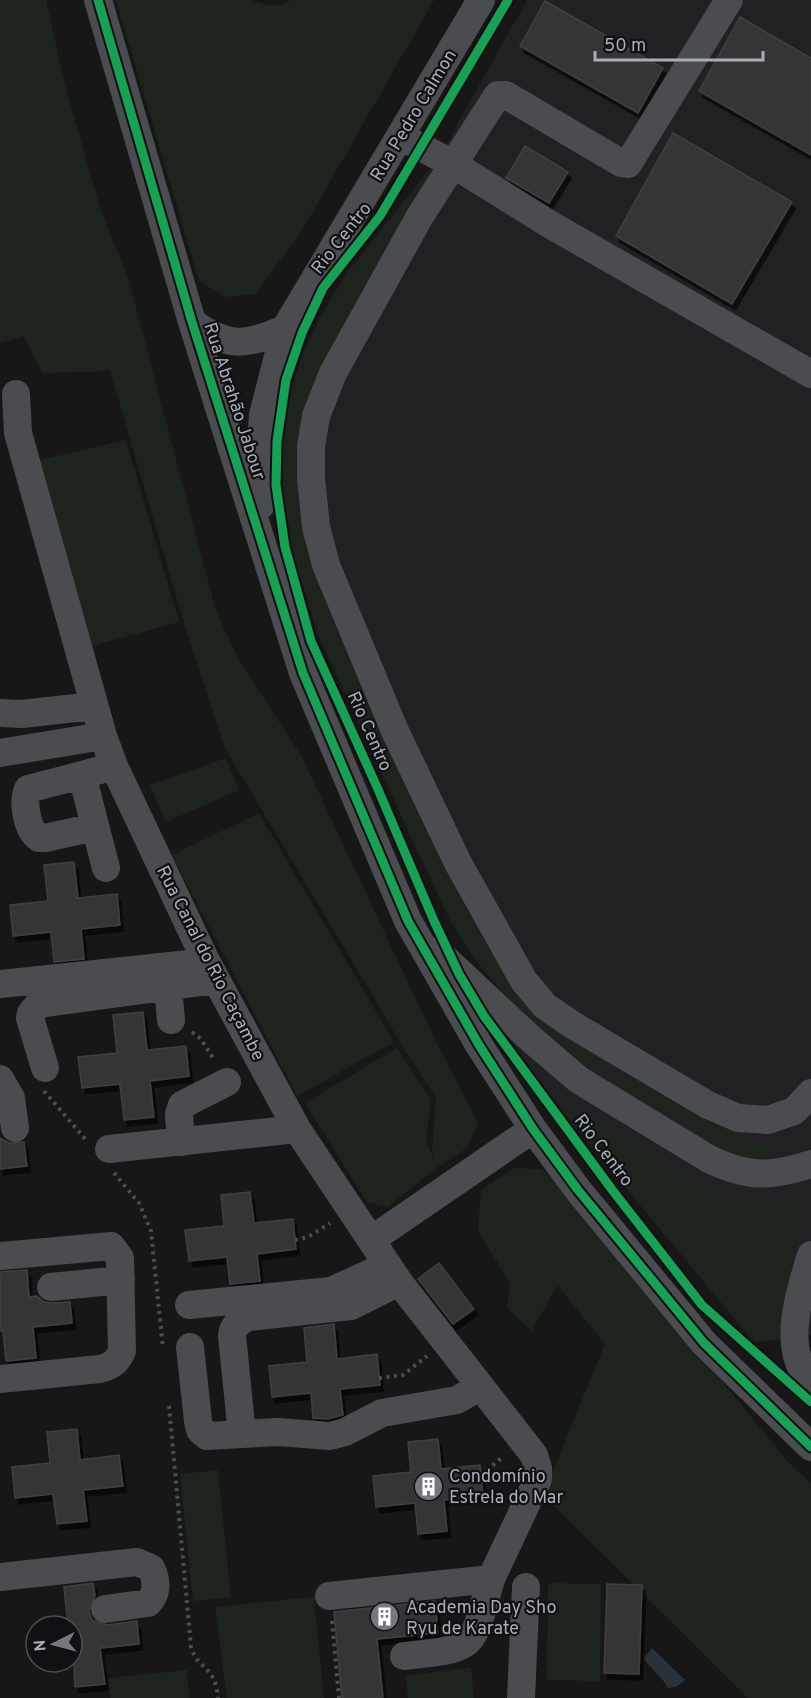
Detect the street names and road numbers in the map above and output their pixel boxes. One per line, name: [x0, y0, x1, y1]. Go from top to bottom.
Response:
street label: Rua Pedro Calmon: [366, 46, 463, 186]
street label: Rio Centro: [307, 198, 377, 279]
street label: Rua Abrahão Jabour: [197, 320, 270, 483]
street label: Rio Centro: [341, 688, 396, 775]
street label: Rua Canal do Rio Caçambe: [150, 862, 269, 1065]
street label: Rio Centro: [568, 1110, 638, 1192]

